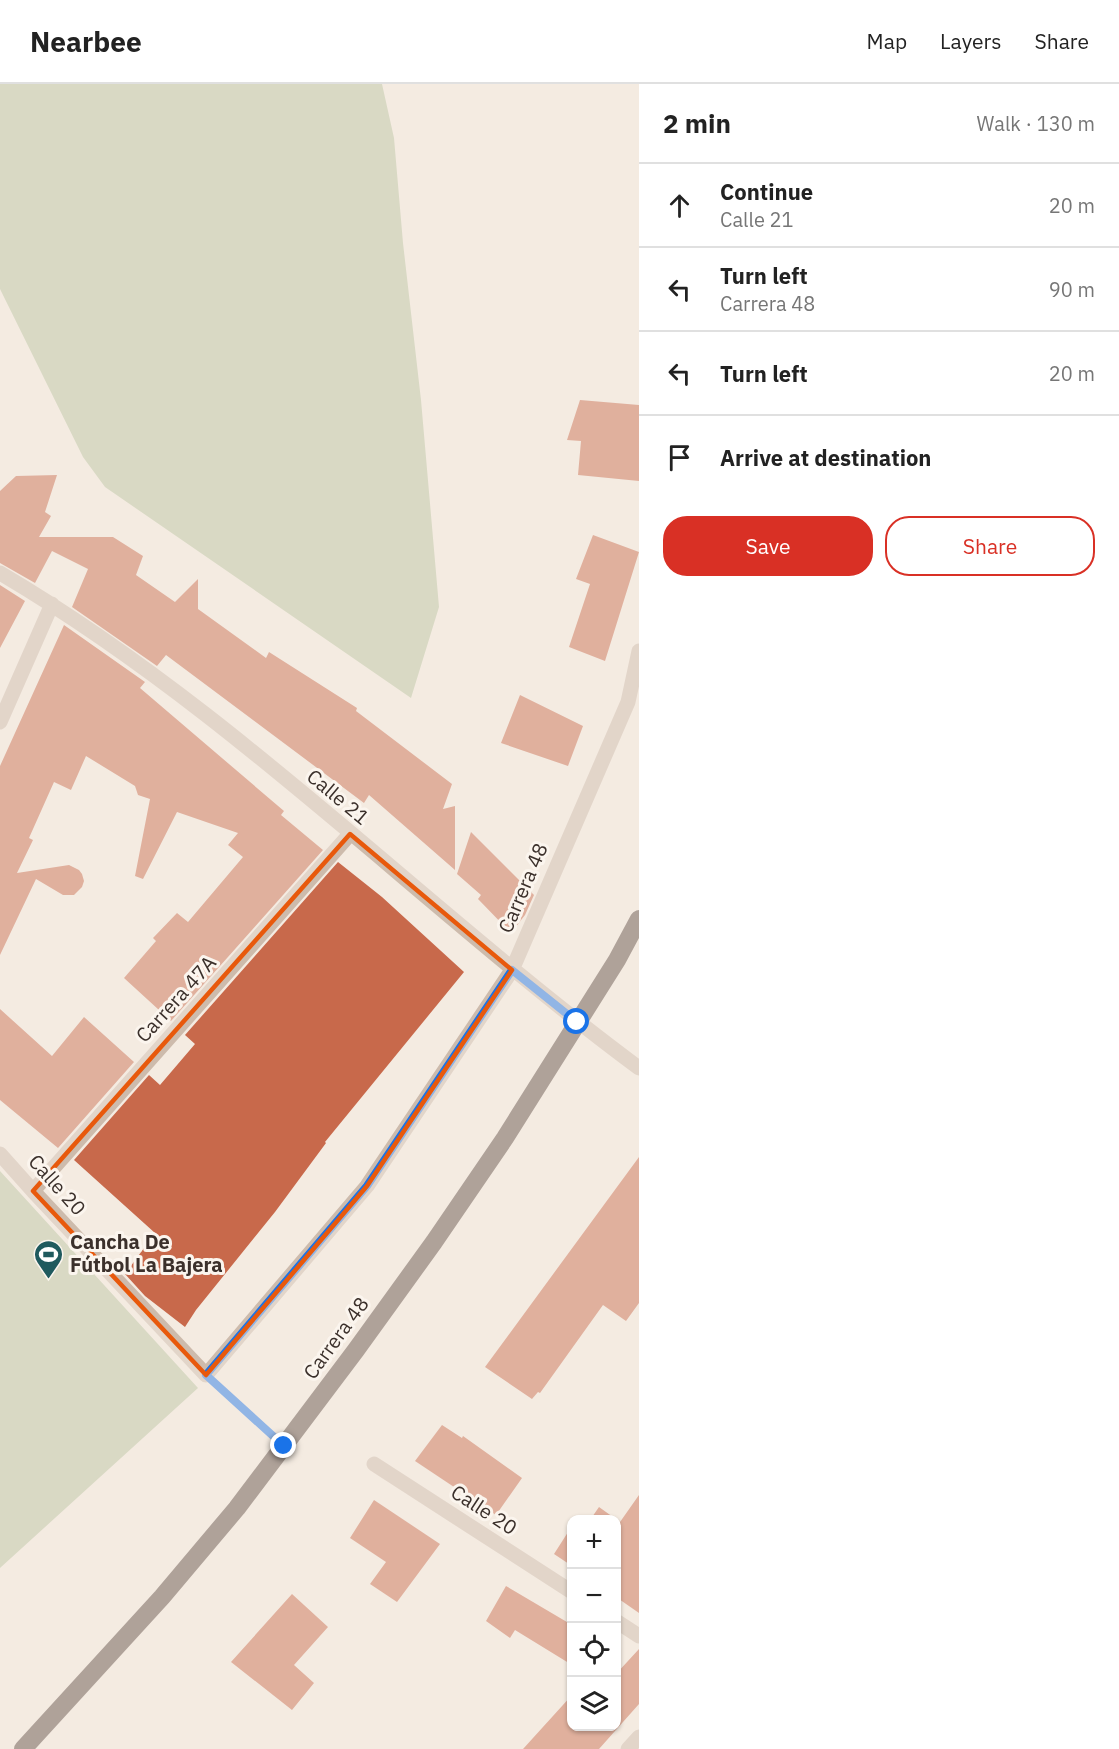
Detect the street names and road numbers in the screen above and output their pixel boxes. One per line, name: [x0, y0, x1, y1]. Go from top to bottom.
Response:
street label: Calle 21: [301, 763, 375, 831]
street label: Carrera 48: [491, 839, 554, 937]
street label: Carrera 47A: [129, 949, 222, 1048]
street label: Calle 20: [23, 1148, 92, 1221]
street label: Carrera 48: [297, 1291, 375, 1384]
street label: Calle 20: [446, 1478, 522, 1541]

